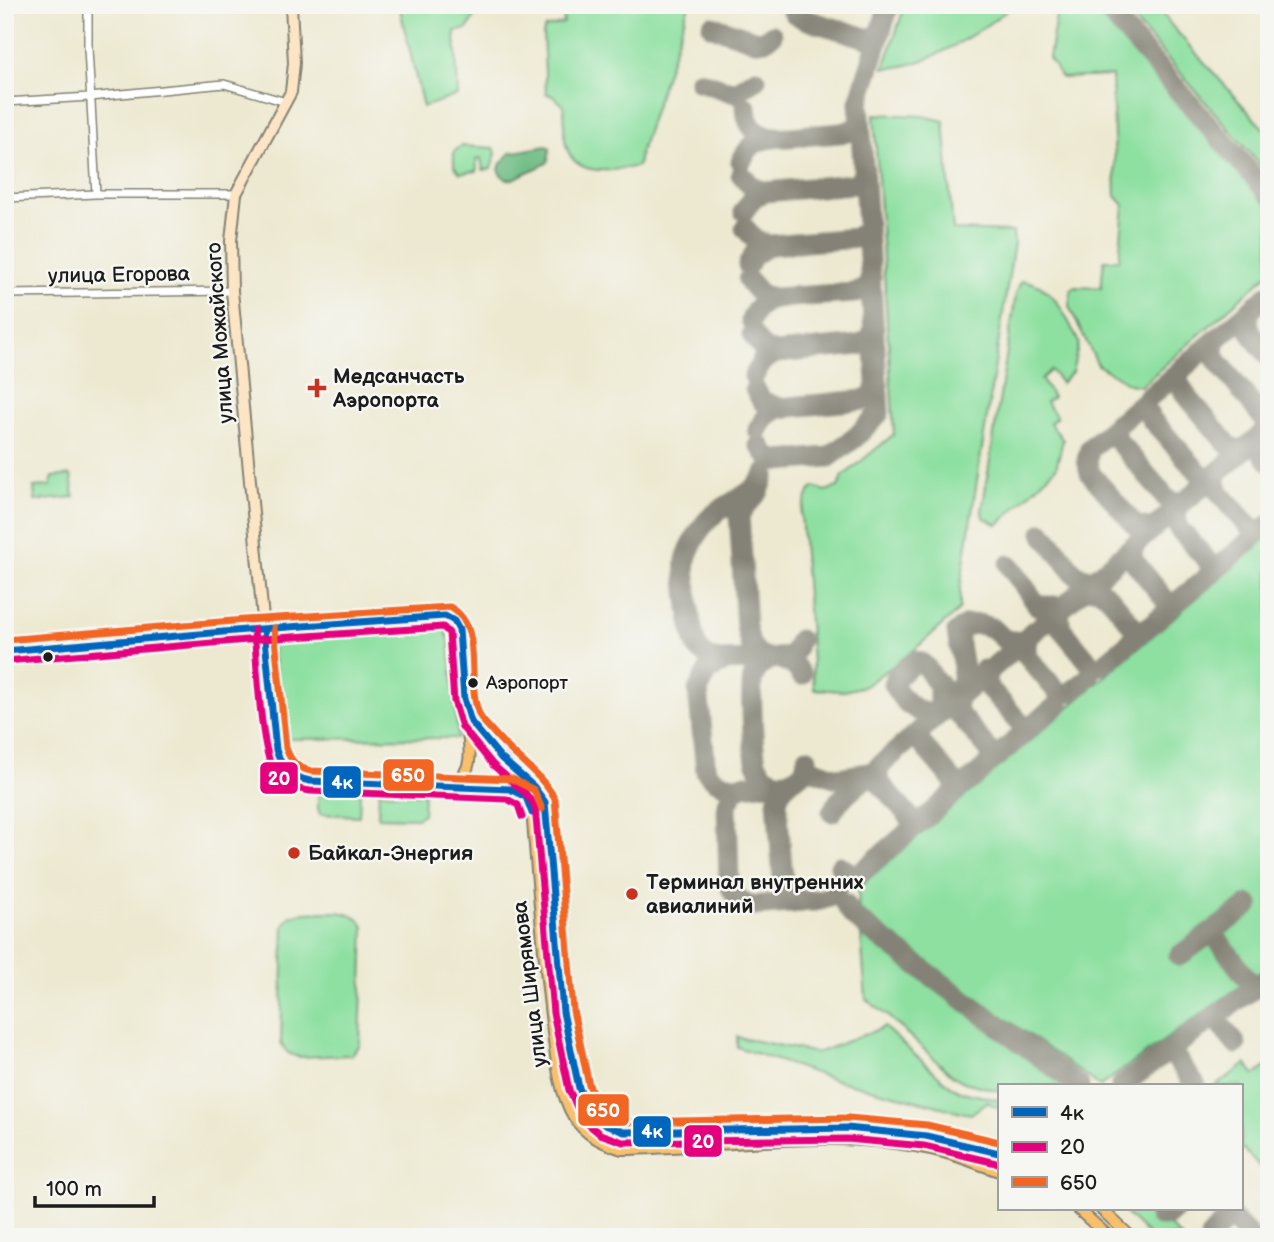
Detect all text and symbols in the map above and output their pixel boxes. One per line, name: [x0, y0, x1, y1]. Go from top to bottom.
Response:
street label: улица Можайского: [201, 242, 239, 424]
street label: улица Егорова: [48, 261, 191, 289]
place label: Медсанчасть Аэропорта: [332, 364, 465, 413]
marker: Медсанчасть Аэропорта: [307, 378, 327, 398]
unlabelled marker: [41, 650, 55, 664]
place label: Аэропорт: [485, 672, 568, 695]
marker: Аэропорт: [466, 676, 480, 690]
line badge: 650: [382, 758, 435, 792]
line badge: 20: [259, 761, 299, 795]
line badge: 4к: [322, 765, 362, 799]
text: 650: [391, 765, 425, 788]
text: 20: [268, 768, 290, 791]
text: 4к: [331, 772, 353, 795]
place label: Байкал-Энергия: [308, 841, 473, 866]
marker: Байкал-Энергия: [286, 845, 302, 861]
place label: Терминал внутренних авиалиний: [646, 870, 864, 919]
marker: Терминал внутренних авиалиний: [624, 886, 640, 902]
street label: улица Ширямова: [507, 899, 553, 1069]
legend: [998, 1084, 1242, 1210]
line badge: 650: [577, 1093, 630, 1127]
text: 650: [586, 1100, 620, 1123]
text: 4к: [1060, 1101, 1084, 1126]
line badge: 4к: [632, 1115, 672, 1148]
text: 4к: [641, 1121, 663, 1144]
line badge: 20: [683, 1124, 723, 1158]
text: 20: [692, 1131, 714, 1154]
text: 20: [1060, 1135, 1085, 1160]
scale bar: [35, 1165, 154, 1209]
text: 650: [1060, 1171, 1097, 1196]
text: 100 m: [46, 1177, 102, 1202]

